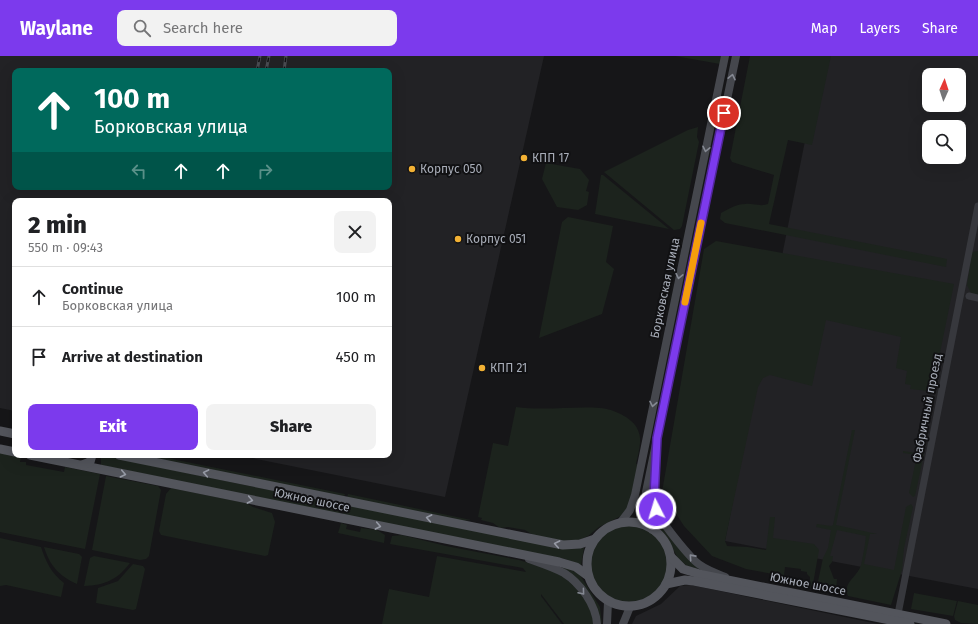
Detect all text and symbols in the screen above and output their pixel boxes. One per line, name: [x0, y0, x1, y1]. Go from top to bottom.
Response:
search box: [117, 10, 397, 46]
text: Waylane: [20, 17, 93, 40]
icon: search: [131, 17, 153, 39]
text: Search here: [163, 19, 243, 37]
text: Map: [811, 20, 837, 37]
text: Layers: [859, 20, 900, 37]
text: Share: [922, 20, 958, 37]
north arrow: [922, 68, 966, 112]
map controls: [922, 68, 966, 164]
one-way arrow: [727, 73, 736, 80]
text: 100 m: [94, 82, 170, 115]
icon: ahead: [28, 84, 80, 136]
pin: [707, 96, 741, 130]
icon: arrive: [713, 102, 735, 124]
text: Борковская улица: [94, 116, 248, 138]
button: search: [922, 120, 966, 164]
one-way arrow: [702, 146, 710, 152]
place label: КПП 17: [532, 151, 569, 165]
marker: КПП 17: [519, 153, 529, 163]
icon: left: [128, 160, 150, 182]
icon: ahead: [170, 160, 192, 182]
icon: ahead: [212, 160, 234, 182]
icon: right: [254, 160, 276, 182]
place label: Корпус 050: [420, 162, 483, 176]
marker: Корпус 050: [407, 164, 417, 174]
text: 2 min: [28, 211, 87, 239]
button: close: [334, 211, 376, 253]
place label: Корпус 051: [466, 232, 526, 246]
marker: Корпус 051: [453, 234, 463, 244]
street label: Борковская улица: [648, 236, 682, 340]
text: 550 m · 09:43: [28, 240, 103, 255]
one-way arrow: [676, 273, 684, 280]
text: Continue: [62, 280, 123, 298]
icon: ahead: [28, 286, 50, 308]
text: 100 m: [336, 288, 376, 306]
text: Борковская улица: [62, 298, 173, 313]
icon: arrive: [28, 346, 50, 368]
text: Arrive at destination: [62, 348, 203, 366]
text: 450 m: [335, 348, 376, 366]
street label: Фабричный проезд: [910, 352, 944, 464]
place label: КПП 21: [490, 361, 527, 375]
marker: КПП 21: [477, 363, 487, 373]
one-way arrow: [649, 401, 658, 407]
button: Exit: [28, 404, 198, 450]
button: Share: [206, 404, 376, 450]
one-way arrow: [120, 469, 126, 477]
one-way arrow: [203, 469, 209, 477]
street label: Южное шоссе: [273, 485, 351, 515]
position arrow: [635, 488, 677, 530]
one-way arrow: [247, 495, 253, 503]
one-way arrow: [426, 514, 432, 522]
one-way arrow: [374, 521, 381, 530]
one-way arrow: [554, 540, 560, 548]
one-way arrow: [690, 554, 697, 562]
street label: Южное шоссе: [769, 570, 847, 598]
one-way arrow: [578, 587, 585, 594]

